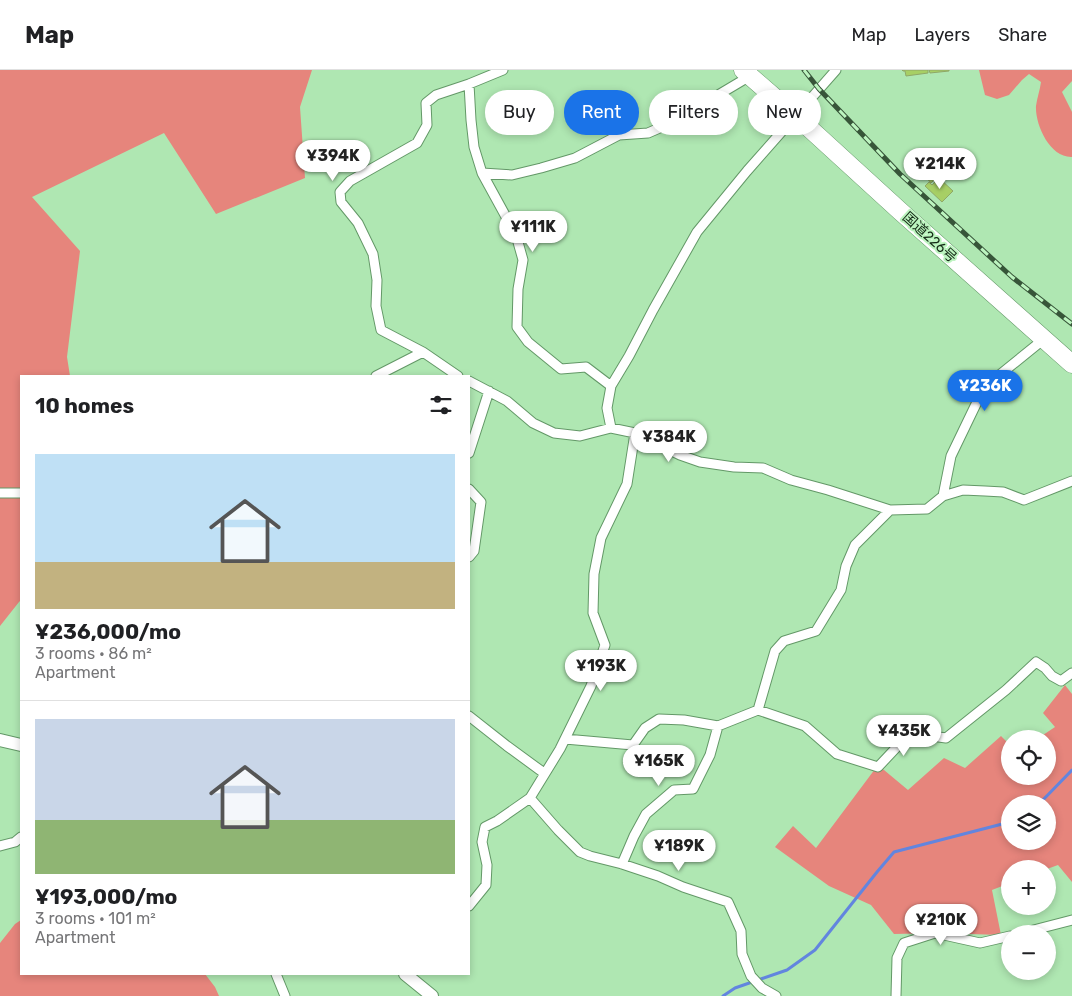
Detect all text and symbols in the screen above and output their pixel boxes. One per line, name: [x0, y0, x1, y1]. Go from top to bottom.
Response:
text: Map: [25, 21, 74, 49]
text: Map: [852, 24, 887, 46]
text: Layers: [915, 24, 970, 46]
text: Share: [998, 24, 1047, 46]
chip: Buy: [485, 90, 554, 135]
chip: Rent: [564, 90, 639, 135]
chip: Filters: [649, 90, 738, 135]
chip: New: [748, 90, 821, 135]
pin: ¥394K: [298, 140, 368, 182]
text: ¥394K: [306, 146, 360, 165]
pin: ¥214K: [905, 148, 975, 190]
text: ¥214K: [915, 154, 965, 173]
street label: 国道226号: [899, 209, 960, 266]
pin: ¥111K: [498, 210, 568, 253]
text: ¥111K: [510, 217, 556, 236]
pin: ¥236K: [950, 370, 1020, 412]
text: ¥236K: [959, 376, 1012, 395]
icon: filters: [427, 391, 455, 419]
text: 10 homes: [35, 393, 134, 418]
pin: ¥384K: [634, 420, 704, 463]
text: ¥384K: [642, 427, 696, 446]
icon: home: [200, 486, 290, 576]
text: ¥236,000/mo: [35, 619, 181, 644]
text: 3 rooms · 86 m²: [35, 644, 152, 663]
pin: ¥193K: [566, 650, 636, 692]
text: ¥193K: [576, 656, 626, 675]
text: Apartment: [35, 663, 115, 682]
pin: ¥435K: [869, 714, 939, 757]
text: ¥435K: [877, 721, 931, 740]
map controls: [1001, 730, 1056, 980]
button: locate: [1001, 730, 1056, 785]
pin: ¥165K: [624, 744, 694, 787]
text: ¥165K: [634, 751, 684, 770]
icon: home: [200, 752, 290, 842]
button: layers: [1001, 795, 1056, 850]
pin: ¥189K: [644, 830, 714, 872]
text: ¥189K: [654, 836, 704, 855]
button: +: [1001, 860, 1056, 915]
text: ¥193,000/mo: [35, 884, 177, 909]
pin: ¥210K: [906, 904, 976, 946]
text: 3 rooms · 101 m²: [35, 909, 156, 928]
text: ¥210K: [916, 910, 966, 929]
button: −: [1001, 925, 1056, 980]
text: Apartment: [35, 928, 115, 947]

